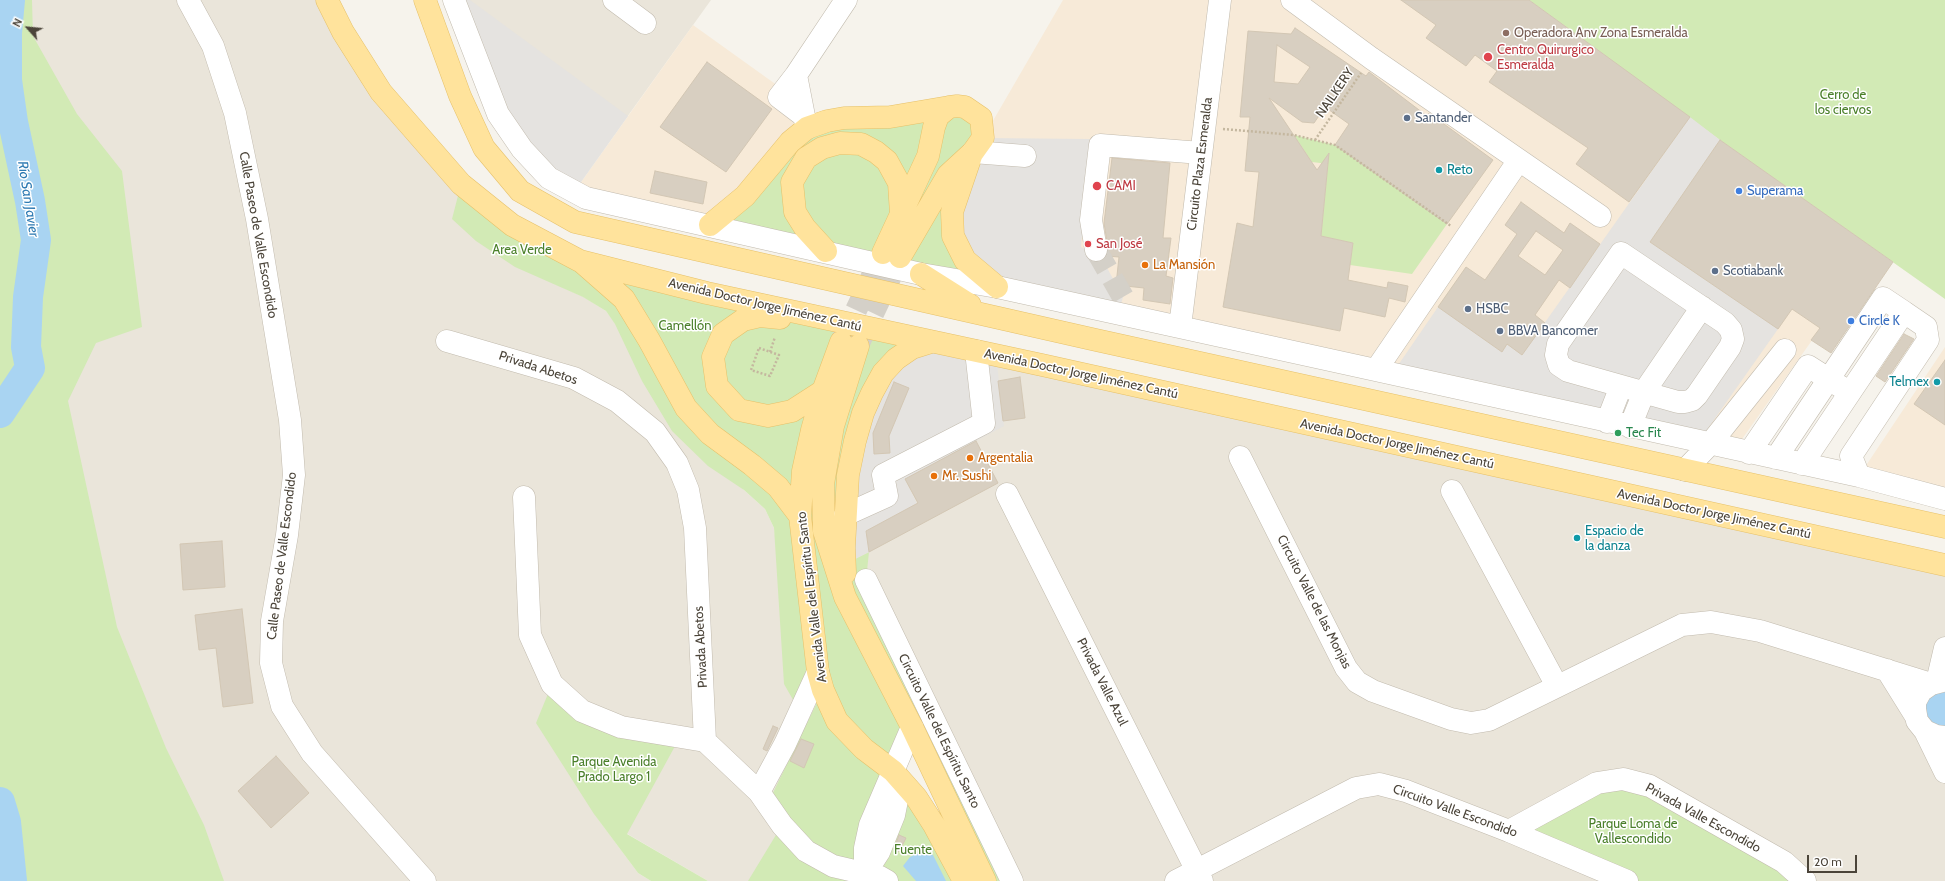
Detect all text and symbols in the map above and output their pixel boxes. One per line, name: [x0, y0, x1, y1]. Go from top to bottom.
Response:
north arrow: [8, 8, 48, 48]
text: N: [9, 16, 25, 29]
place label: Operadora Anv Zona Esmeralda: [1514, 25, 1688, 41]
marker: Operadora Anv Zona Esmeralda: [1501, 28, 1511, 38]
place label: Centro Quirurgico Esmeralda: [1497, 42, 1594, 73]
marker: Centro Quirurgico Esmeralda: [1482, 51, 1494, 63]
street label: NAILKERY: [1313, 65, 1357, 121]
park label: Cerro de los ciervos: [1815, 87, 1871, 118]
street label: Circuito Plaza Esmeralda: [1184, 96, 1216, 232]
place label: Santander: [1415, 110, 1472, 126]
marker: Santander: [1402, 113, 1412, 123]
street label: Calle Paseo de Valle Escondido: [236, 151, 280, 319]
water label: Río San Javier: [14, 160, 42, 238]
place label: Reto: [1447, 162, 1473, 178]
marker: Reto: [1434, 165, 1444, 175]
place label: CAMI: [1106, 178, 1136, 194]
marker: CAMI: [1091, 180, 1103, 192]
place label: Superama: [1747, 183, 1803, 199]
marker: Superama: [1734, 186, 1744, 196]
place label: San José: [1096, 236, 1142, 252]
marker: San José: [1083, 239, 1093, 249]
park label: Area Verde: [492, 242, 552, 258]
place label: La Mansión: [1153, 257, 1215, 273]
marker: La Mansión: [1140, 260, 1150, 270]
place label: Scotiabank: [1723, 263, 1783, 279]
marker: Scotiabank: [1710, 266, 1720, 276]
street label: Avenida Doctor Jorge Jiménez Cantú: [667, 275, 863, 335]
place label: HSBC: [1476, 301, 1509, 317]
marker: HSBC: [1463, 304, 1473, 314]
place label: Circle K: [1859, 313, 1900, 329]
marker: Circle K: [1846, 316, 1856, 326]
park label: Camellón: [659, 318, 711, 334]
place label: BBVA Bancomer: [1508, 323, 1598, 339]
marker: BBVA Bancomer: [1495, 326, 1505, 336]
street label: Avenida Doctor Jorge Jiménez Cantú: [983, 346, 1179, 402]
street label: Privada Abetos: [497, 348, 579, 388]
place label: Telmex: [1889, 374, 1929, 390]
marker: Telmex: [1932, 377, 1942, 387]
street label: Avenida Doctor Jorge Jiménez Cantú: [1299, 416, 1495, 472]
place label: Tec Fit: [1626, 425, 1661, 441]
marker: Tec Fit: [1613, 428, 1623, 438]
place label: Argentalia: [978, 450, 1033, 466]
marker: Argentalia: [965, 453, 975, 463]
place label: Mr. Sushi: [942, 468, 991, 484]
street label: Calle Paseo de Valle Escondido: [264, 471, 300, 641]
marker: Mr. Sushi: [929, 471, 939, 481]
street label: Avenida Doctor Jorge Jiménez Cantú: [1616, 486, 1812, 542]
street label: Avenida Valle del Espíritu Santo: [794, 511, 830, 683]
place label: Espacio de la danza: [1585, 523, 1644, 554]
street label: Circuito Valle de las Monjas: [1273, 533, 1355, 671]
marker: Espacio de la danza: [1572, 533, 1582, 543]
street label: Privada Abetos: [691, 606, 711, 688]
street label: Privada Valle Azul: [1073, 635, 1131, 729]
street label: Circuito Valle del Espíritu Santo: [895, 651, 983, 811]
park label: Parque Avenida Prado Largo 1: [571, 754, 657, 785]
street label: Privada Valle Escondido: [1643, 780, 1763, 856]
street label: Circuito Valle Escondido: [1391, 781, 1519, 841]
park label: Parque Loma de Vallescondido: [1588, 816, 1678, 847]
park label: Fuente: [894, 842, 932, 858]
scale bar: [1809, 847, 1859, 873]
text: 20 m: [1814, 854, 1842, 869]

